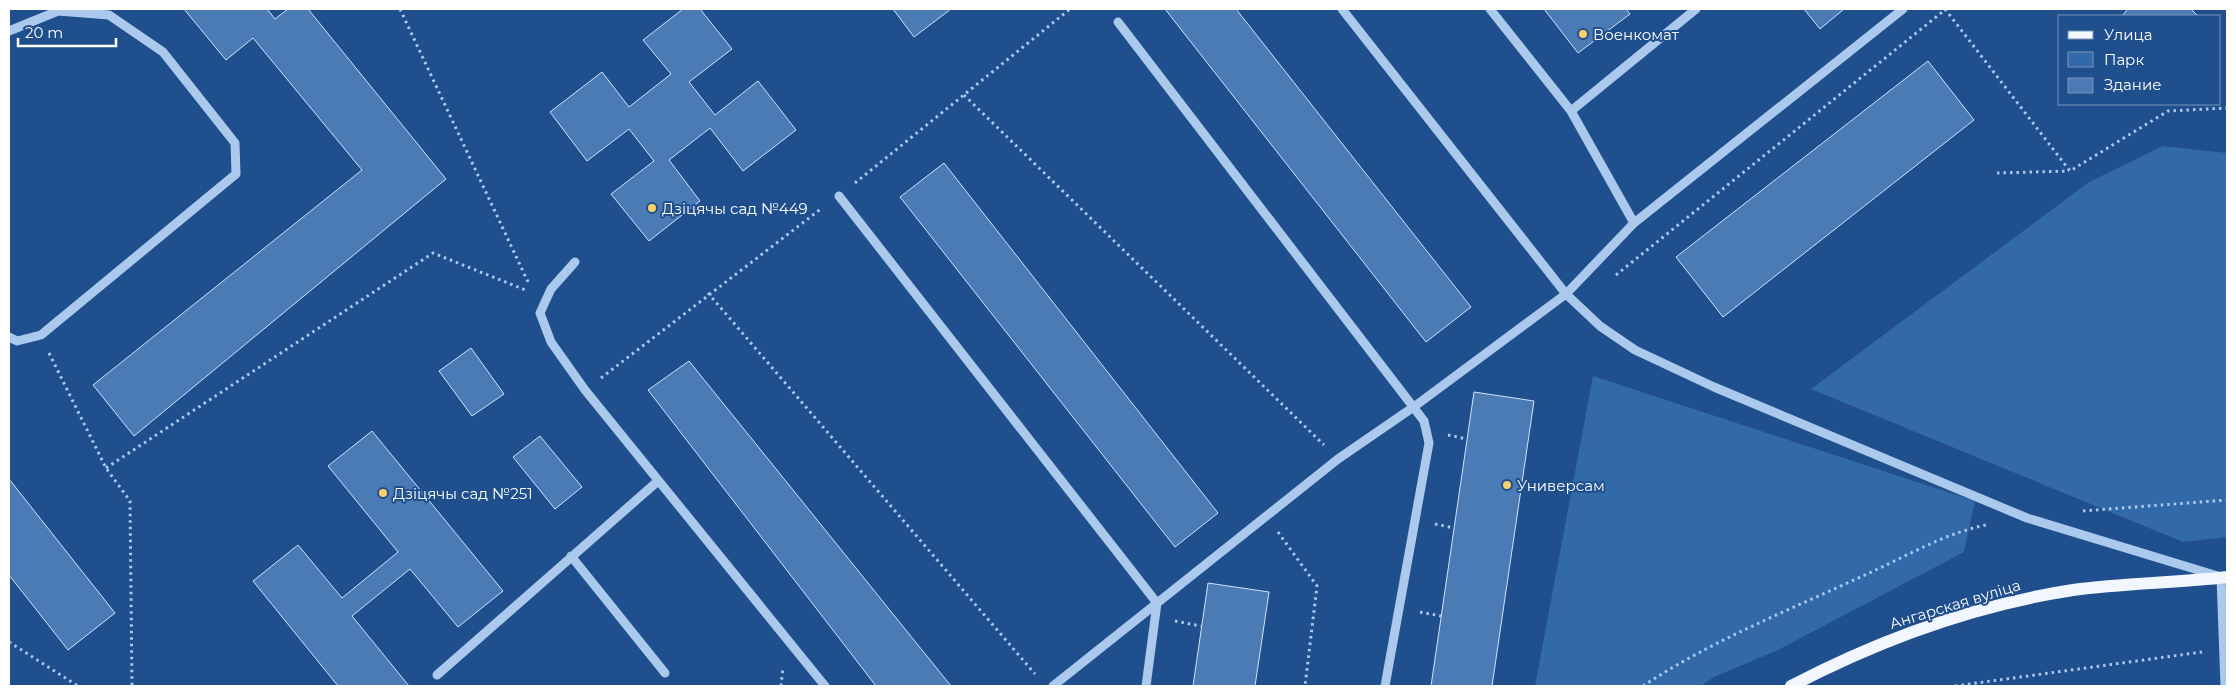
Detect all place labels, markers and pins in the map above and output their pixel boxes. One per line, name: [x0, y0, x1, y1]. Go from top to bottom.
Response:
place label: Военкомат: [1593, 25, 1680, 44]
marker: Военкомат: [1577, 28, 1589, 40]
place label: Дзіцячы сад №449: [662, 199, 808, 218]
marker: Дзіцячы сад №449: [646, 202, 658, 214]
place label: Универсам: [1517, 476, 1605, 495]
marker: Универсам: [1501, 479, 1513, 491]
place label: Дзіцячы сад №251: [393, 484, 533, 503]
marker: Дзіцячы сад №251: [377, 487, 389, 499]

